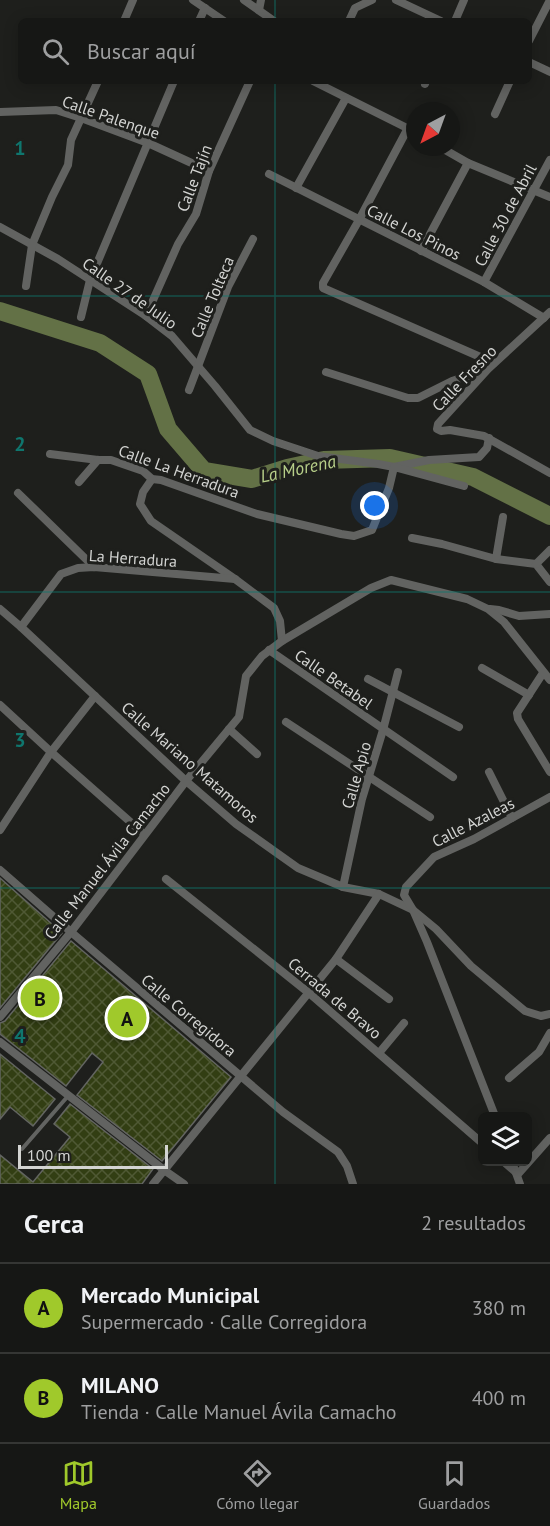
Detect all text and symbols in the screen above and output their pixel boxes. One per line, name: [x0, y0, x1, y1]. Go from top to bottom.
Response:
search box: [18, 18, 532, 84]
icon: search: [39, 35, 72, 68]
text: Buscar aquí: [87, 37, 196, 65]
street label: Calle Palenque: [60, 91, 162, 143]
north arrow: [406, 102, 460, 156]
text: 1: [14, 135, 26, 161]
street label: Calle Tajín: [172, 142, 216, 214]
street label: Calle 30 de Abril: [470, 160, 541, 270]
street label: Calle Los Pinos: [364, 200, 465, 264]
street label: Calle 27 de Julio: [79, 253, 181, 333]
street label: Calle Tolteca: [186, 253, 238, 341]
street label: Calle Fresno: [427, 341, 501, 415]
text: 2: [14, 431, 26, 457]
street label: Calle La Herradura: [116, 440, 242, 502]
water label: La Morena: [258, 449, 338, 488]
your location: [360, 491, 389, 520]
street label: La Herradura: [88, 545, 178, 571]
street label: Calle Betabel: [291, 645, 377, 713]
street label: Calle Mariano Matamoros: [118, 697, 263, 827]
text: 3: [14, 727, 26, 753]
street label: Calle Apio: [337, 739, 375, 811]
street label: Calle Manuel Ávila Camacho: [40, 779, 174, 943]
street label: Calle Azaleas: [429, 793, 518, 851]
street label: Cerrada de Bravo: [284, 953, 386, 1043]
street label: Calle Corregidora: [137, 969, 241, 1061]
pin: B: [20, 976, 60, 1020]
pin: A: [108, 996, 146, 1040]
text: 4: [14, 1023, 26, 1049]
map controls: [478, 1112, 532, 1166]
button: layers: [478, 1112, 532, 1166]
scale bar: [18, 1142, 168, 1170]
text: 100 m: [27, 1145, 70, 1165]
text: Cerca: [24, 1207, 84, 1240]
text: 2 resultados: [421, 1210, 526, 1236]
text: Mercado Municipal: [81, 1281, 259, 1309]
text: A: [37, 1295, 50, 1321]
text: 380 m: [472, 1295, 526, 1321]
text: Supermercado · Calle Corregidora: [81, 1309, 367, 1335]
text: MILANO: [81, 1371, 159, 1399]
text: B: [38, 1385, 49, 1411]
text: 400 m: [472, 1385, 526, 1411]
text: Tienda · Calle Manuel Ávila Camacho: [81, 1399, 397, 1425]
tab: Mapa: [60, 1457, 97, 1513]
tab: Cómo llegar: [216, 1457, 299, 1513]
tab: Guardados: [418, 1457, 490, 1513]

